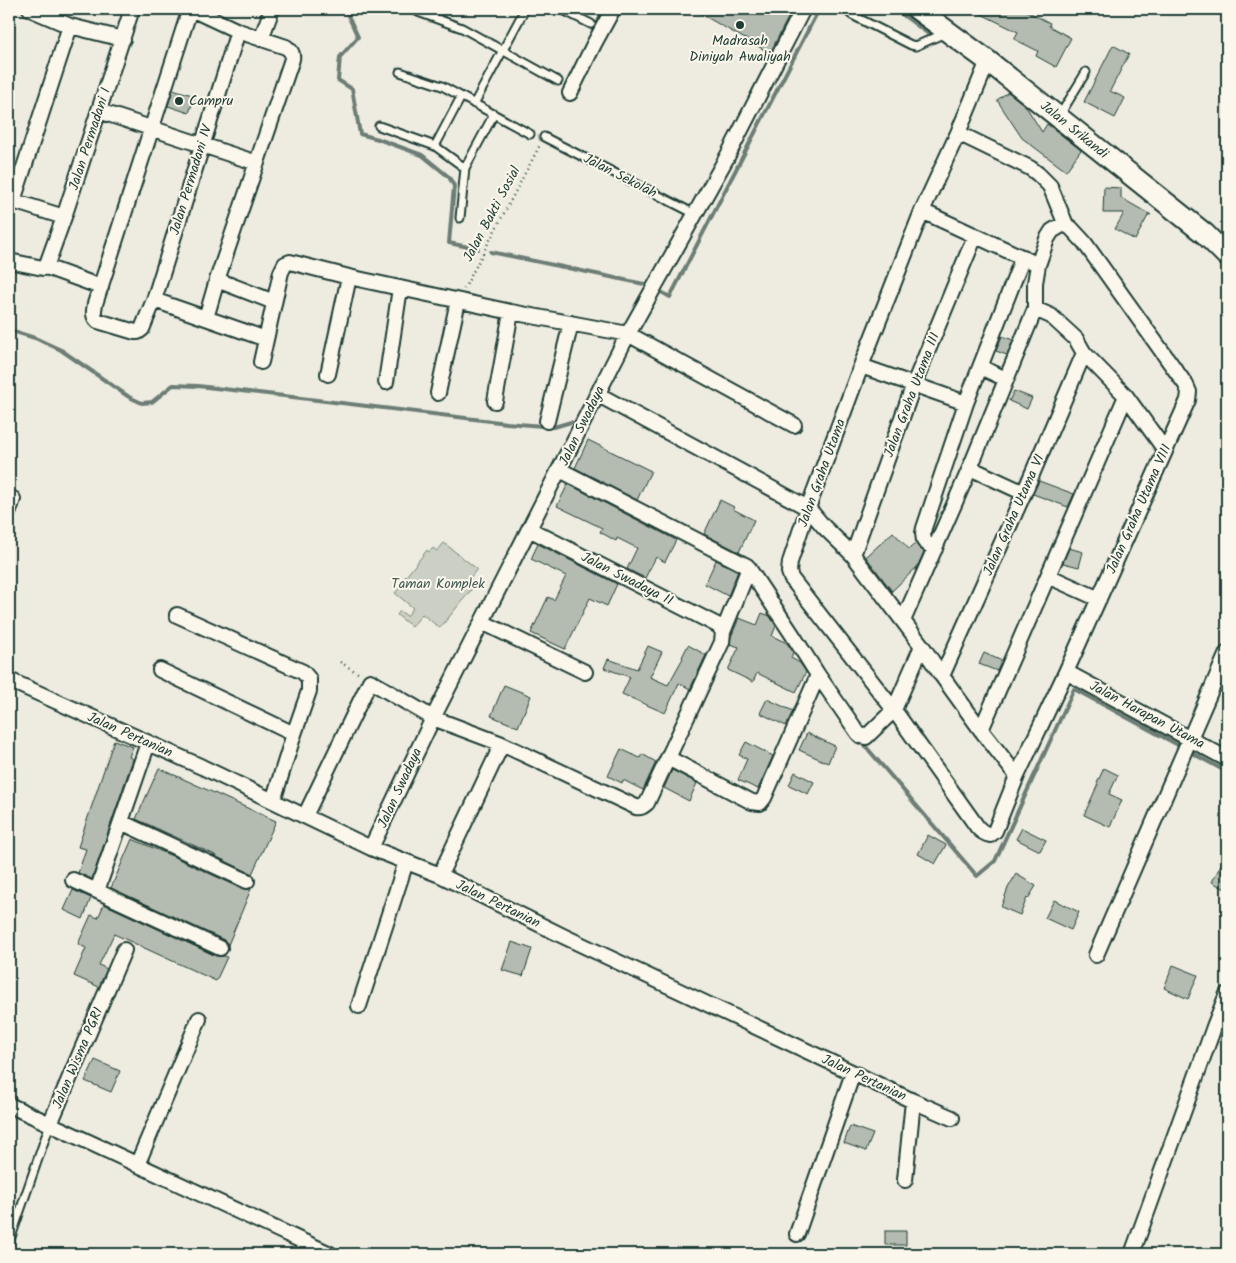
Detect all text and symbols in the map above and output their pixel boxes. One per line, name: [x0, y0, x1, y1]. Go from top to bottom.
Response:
marker: Madrasah Diniyah Awaliyah: [734, 19, 746, 31]
place label: Madrasah Diniyah Awaliyah: [689, 30, 791, 68]
street label: Jalan Permadani I: [63, 85, 117, 193]
place label: Campru: [189, 90, 233, 112]
marker: Campru: [173, 95, 185, 107]
street label: Jalan Srikandi: [1035, 95, 1113, 165]
street label: Jalan Permadani IV: [164, 121, 219, 238]
street label: Jalan Sekolah: [579, 148, 661, 204]
street label: Jalan Bakti Sosial: [457, 162, 527, 266]
street label: Jalan Graha Utama III: [878, 329, 946, 461]
street label: Jalan Swadaya: [553, 382, 611, 470]
street label: Jalan Graha Utama: [792, 416, 852, 530]
street label: Jalan Graha Utama VIII: [1101, 441, 1177, 577]
street label: Jalan Graha Utama VI: [977, 451, 1051, 579]
street label: Jalan Swadaya II: [577, 546, 677, 612]
park label: Taman Komplek: [391, 573, 485, 595]
street label: Jalan Harapan Utama: [1085, 675, 1209, 755]
street label: Jalan Pertanian: [84, 706, 176, 764]
street label: Jalan Swadaya: [372, 744, 428, 832]
street label: Jalan Pertanian: [452, 874, 544, 934]
street label: Jalan Wisma PGRI: [47, 1004, 109, 1112]
street label: Jalan Pertanian: [818, 1049, 910, 1107]

